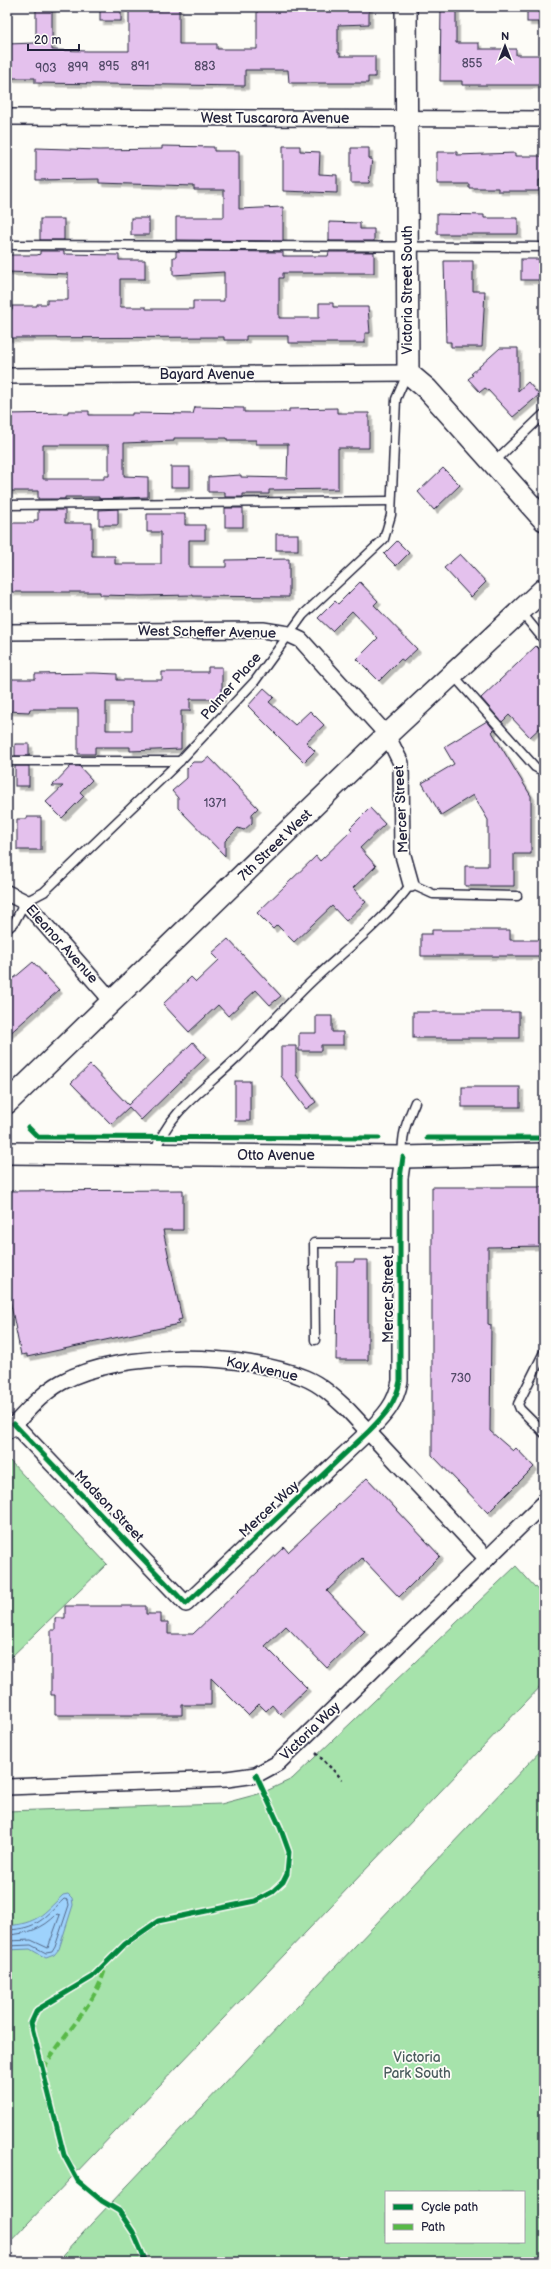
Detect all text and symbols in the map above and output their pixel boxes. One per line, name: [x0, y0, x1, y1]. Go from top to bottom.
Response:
scale bar: [28, 26, 79, 52]
north arrow: [485, 26, 525, 66]
text: N: [501, 30, 509, 43]
text: 20 m: [34, 33, 61, 48]
house number: 855: [462, 56, 482, 71]
house number: 895: [99, 59, 120, 74]
house number: 891: [131, 59, 149, 74]
house number: 883: [194, 59, 216, 74]
house number: 899: [68, 60, 88, 75]
house number: 903: [35, 61, 57, 76]
street label: West Tuscarora Avenue: [201, 110, 349, 127]
street label: Victoria Street South: [399, 225, 416, 355]
street label: Bayard Avenue: [160, 366, 254, 383]
street label: West Scheffer Avenue: [138, 622, 276, 642]
street label: Palmer Place: [197, 649, 265, 723]
street label: Mercer Street: [390, 764, 412, 853]
house number: 1371: [204, 796, 226, 811]
street label: 7th Street West: [235, 805, 316, 884]
street label: Eleanor Avenue: [22, 901, 102, 987]
street label: Otto Avenue: [237, 1147, 315, 1164]
street label: Mercer Street: [380, 1254, 397, 1343]
street label: Kay Avenue: [225, 1353, 299, 1385]
house number: 730: [451, 1371, 471, 1386]
street label: Madson Street: [71, 1467, 148, 1546]
street label: Mercer Way: [236, 1477, 303, 1541]
street label: Victoria Way: [276, 1698, 344, 1764]
park label: Victoria Park South: [383, 2049, 451, 2082]
legend: [385, 2191, 525, 2243]
text: Cycle path: [421, 2200, 478, 2215]
text: Path: [421, 2220, 446, 2235]

